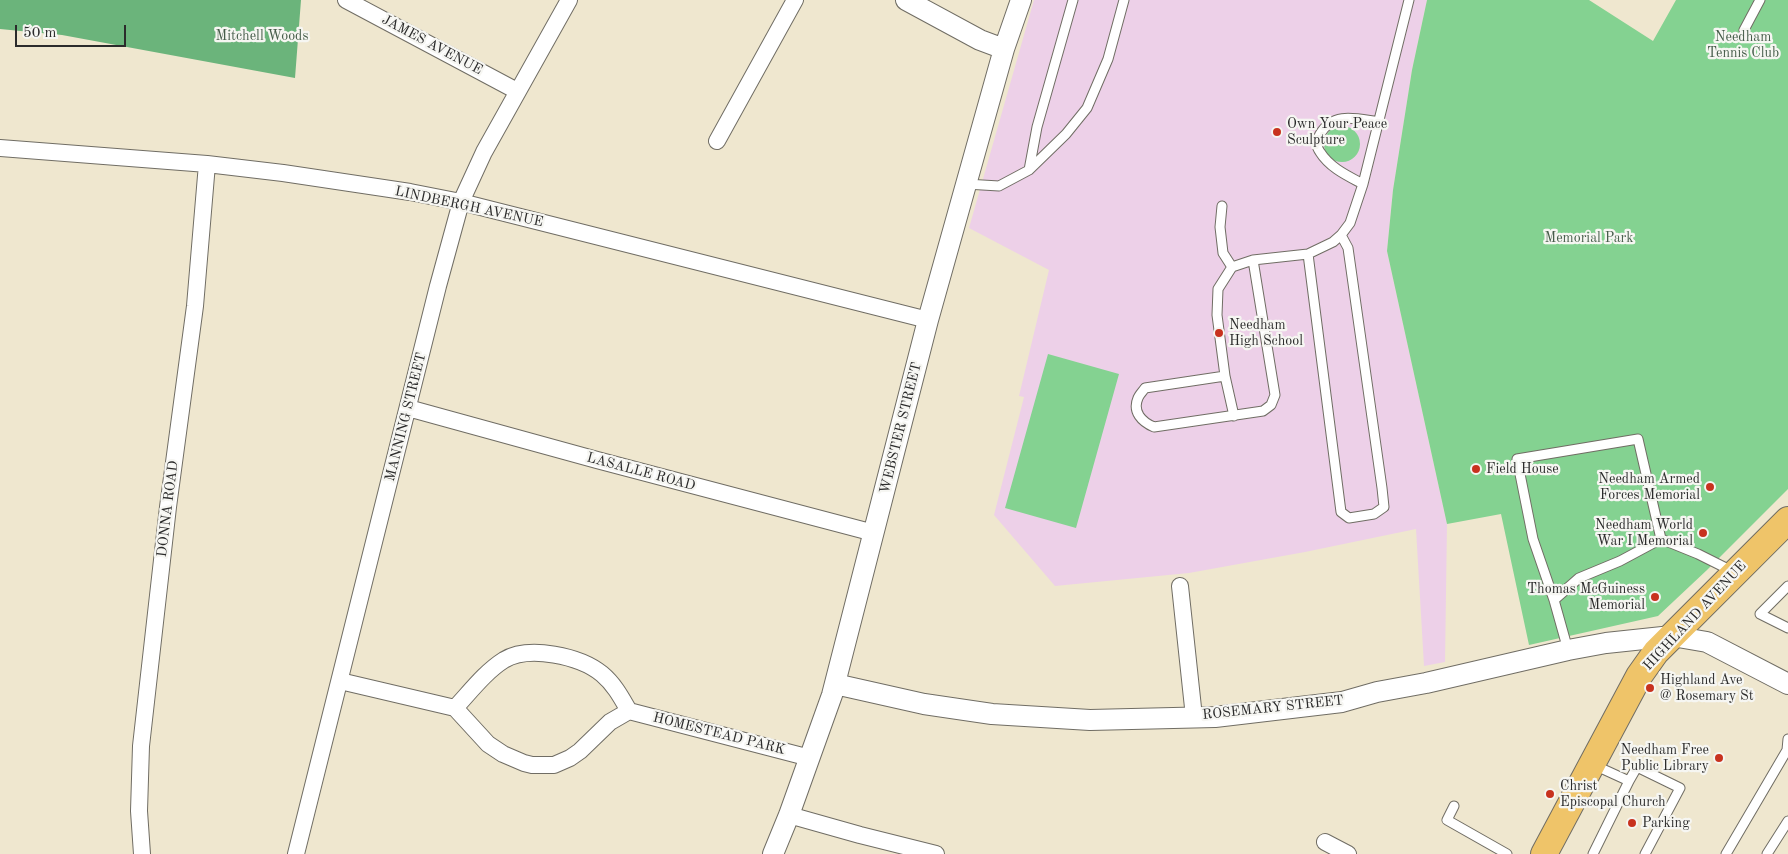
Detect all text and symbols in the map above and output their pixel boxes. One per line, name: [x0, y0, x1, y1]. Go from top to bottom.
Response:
street label: JAMES AVENUE: [379, 11, 485, 79]
scale bar: [18, 15, 129, 47]
text: 50 m: [23, 26, 57, 41]
park label: Mitchell Woods: [216, 28, 308, 44]
park label: Needham Tennis Club: [1707, 29, 1779, 62]
place label: Own Your Peace Sculpture: [1287, 116, 1387, 148]
marker: Own Your Peace Sculpture: [1271, 126, 1283, 138]
street label: LINDBERGH AVENUE: [393, 183, 545, 231]
park label: Memorial Park: [1544, 230, 1634, 246]
place label: Needham High School: [1229, 317, 1303, 350]
marker: Needham High School: [1213, 327, 1225, 339]
street label: MANNING STREET: [382, 351, 430, 483]
street label: WEBSTER STREET: [877, 361, 925, 495]
street label: LASALLE ROAD: [585, 449, 697, 495]
street label: DONNA ROAD: [154, 460, 182, 558]
place label: Field House: [1486, 461, 1559, 477]
marker: Field House: [1470, 463, 1482, 475]
place label: Needham Armed Forces Memorial: [1598, 471, 1700, 504]
marker: Needham Armed Forces Memorial: [1704, 481, 1716, 493]
place label: Needham World War I Memorial: [1595, 517, 1693, 550]
marker: Needham World War I Memorial: [1697, 527, 1709, 539]
street label: HIGHLAND AVENUE: [1640, 558, 1750, 674]
place label: Thomas McGuiness Memorial: [1527, 581, 1645, 614]
marker: Thomas McGuiness Memorial: [1649, 591, 1661, 603]
place label: Highland Ave @ Rosemary St: [1660, 672, 1754, 704]
marker: Highland Ave @ Rosemary St: [1644, 682, 1656, 694]
street label: ROSEMARY STREET: [1201, 692, 1345, 724]
street label: HOMESTEAD PARK: [651, 709, 787, 759]
place label: Needham Free Public Library: [1620, 742, 1709, 774]
marker: Needham Free Public Library: [1713, 752, 1725, 764]
place label: Christ Episcopal Church: [1560, 778, 1666, 810]
marker: Christ Episcopal Church: [1544, 788, 1556, 800]
place label: Parking: [1642, 815, 1690, 831]
marker: Parking: [1626, 817, 1638, 829]

